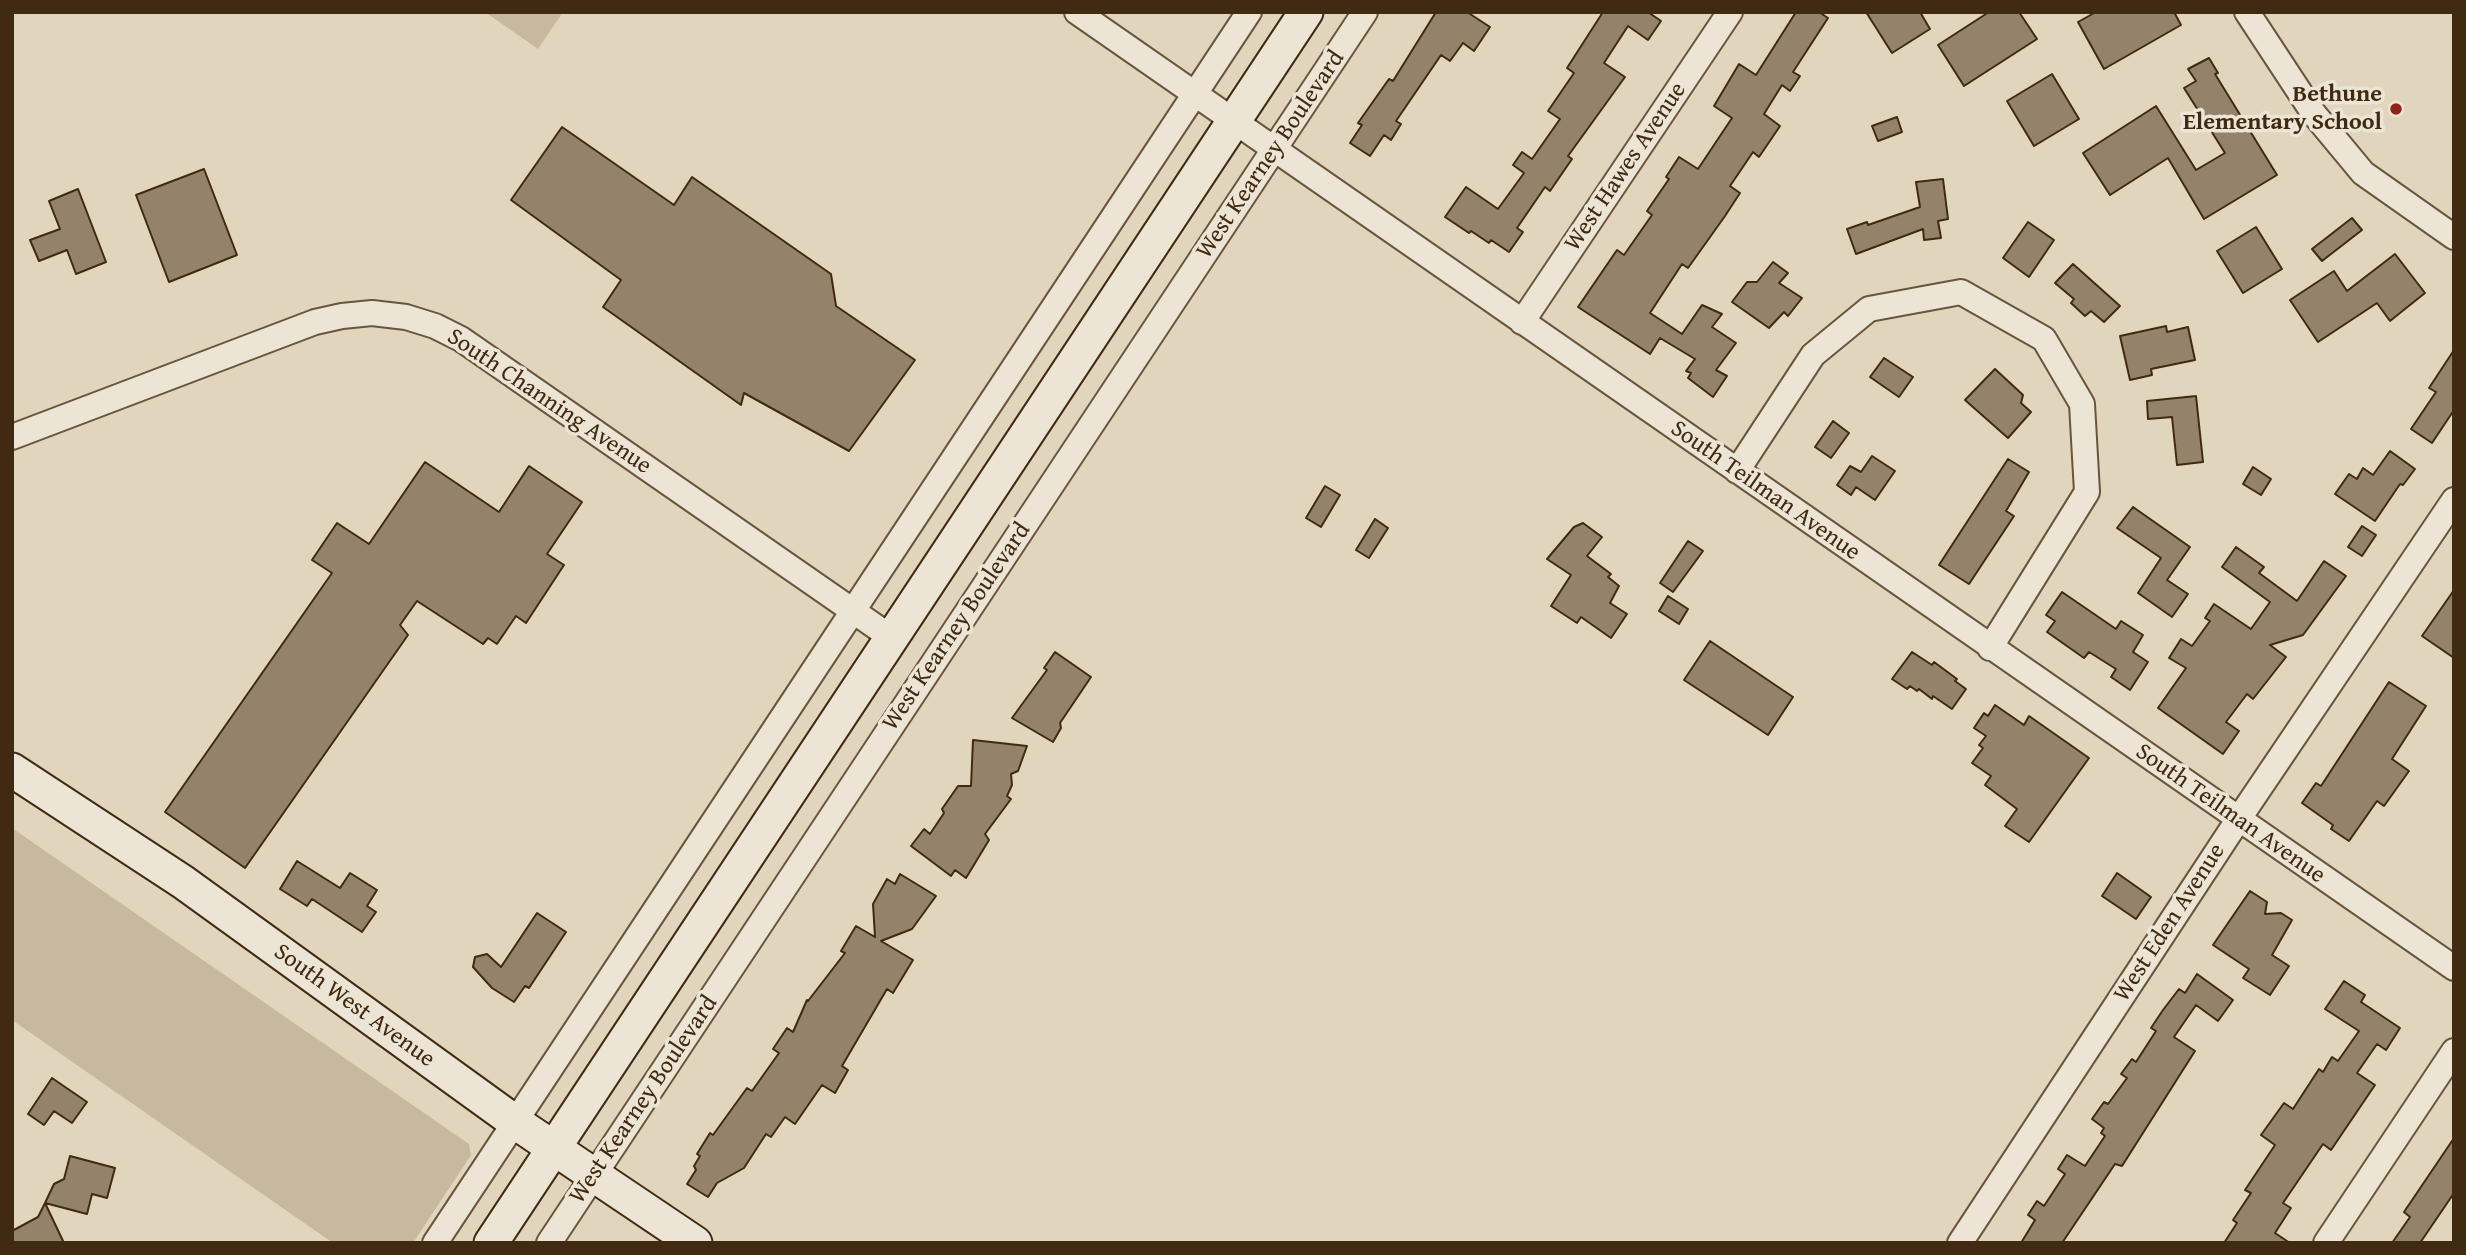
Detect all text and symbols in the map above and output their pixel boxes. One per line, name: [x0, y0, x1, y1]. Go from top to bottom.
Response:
street label: West Kearney Boulevard: [1191, 45, 1351, 265]
street label: West Hawes Avenue: [1559, 77, 1693, 257]
place label: Bethune Elementary School: [2183, 81, 2382, 137]
marker: Bethune Elementary School: [2388, 101, 2404, 117]
street label: South Channing Avenue: [441, 323, 657, 481]
street label: South Teilman Avenue: [1665, 415, 1865, 567]
street label: West Kearney Boulevard: [877, 517, 1037, 737]
street label: South Teilman Avenue: [2130, 738, 2330, 890]
street label: West Eden Avenue: [2108, 839, 2232, 1007]
street label: South West Avenue: [268, 938, 440, 1074]
street label: West Kearney Boulevard: [564, 990, 724, 1210]

